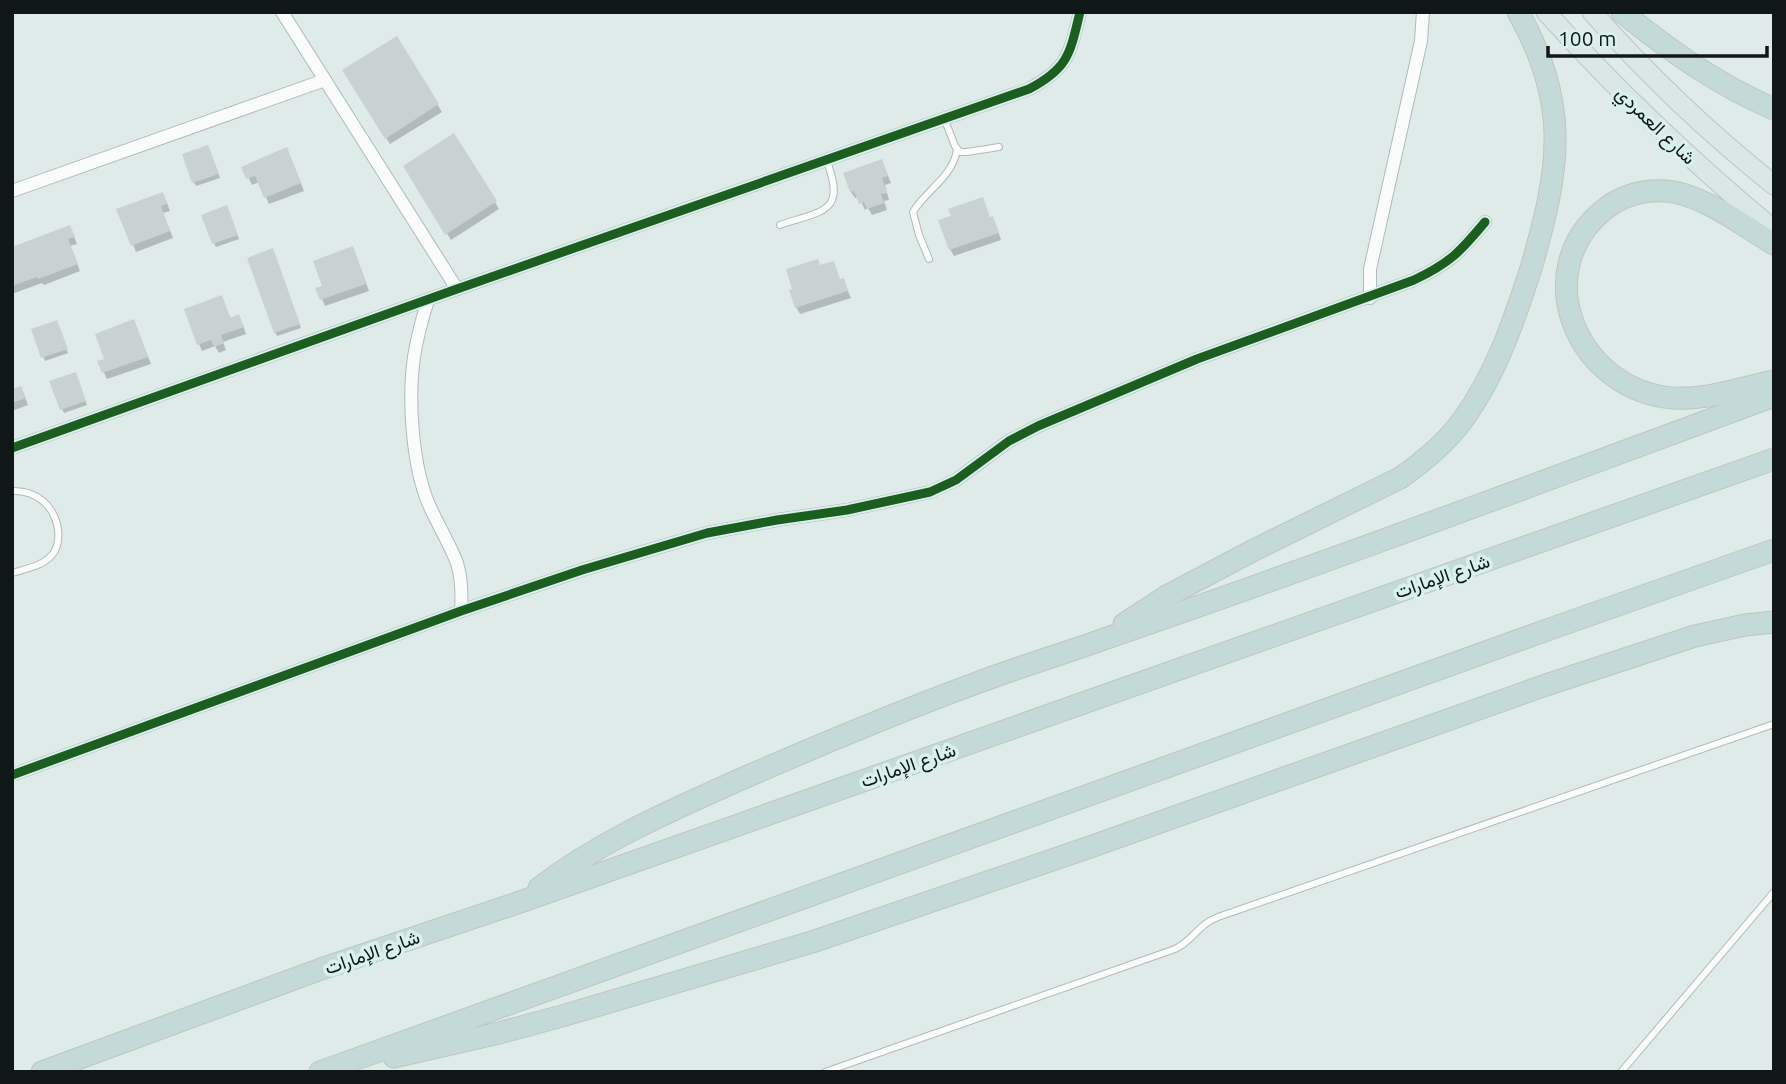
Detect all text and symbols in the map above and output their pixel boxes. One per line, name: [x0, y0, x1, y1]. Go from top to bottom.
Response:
scale bar: [1548, 14, 1767, 58]
text: 100 m: [1558, 26, 1616, 50]
street label: شارع العمردي: [1608, 81, 1701, 172]
street label: شارع الإمارات: [1392, 549, 1493, 604]
street label: شارع الإمارات: [858, 738, 959, 793]
street label: شارع الإمارات: [322, 925, 423, 980]

